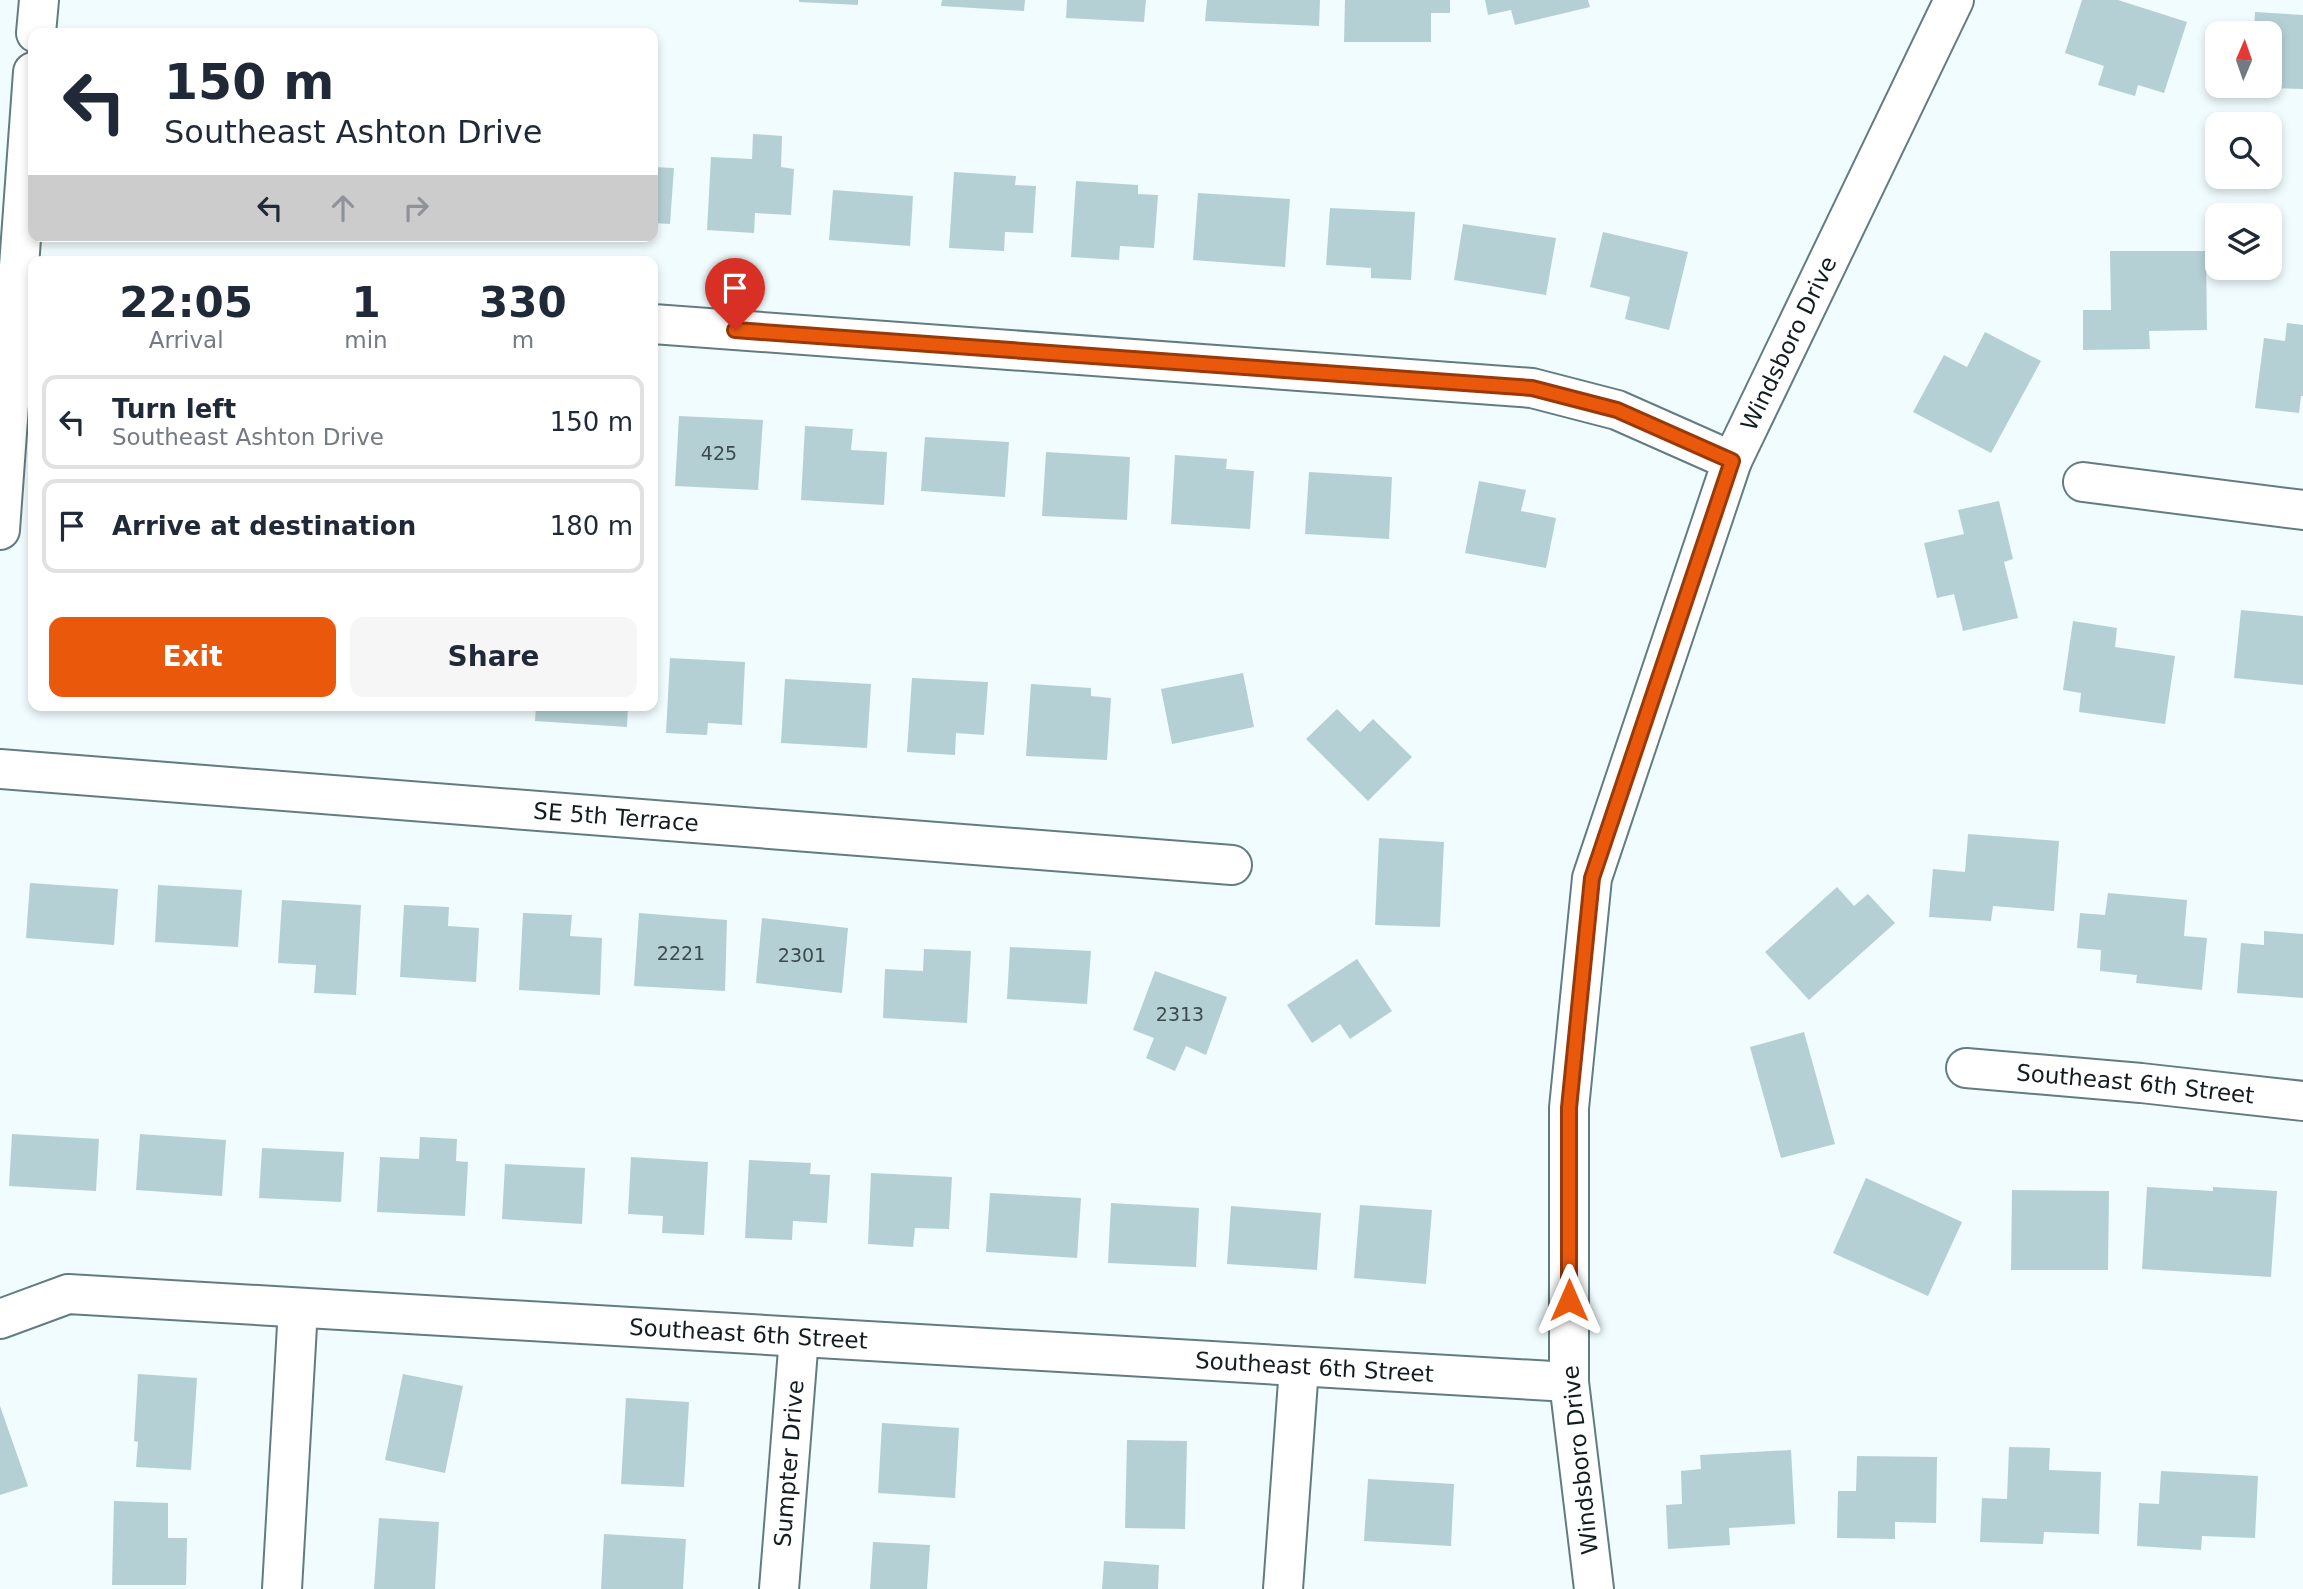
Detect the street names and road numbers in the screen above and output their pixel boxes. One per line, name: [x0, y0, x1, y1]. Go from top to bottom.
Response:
street label: Windsboro Drive: [1736, 252, 1842, 435]
street label: SE 5th Terrace: [532, 798, 700, 836]
street label: Southeast 6th Street: [2015, 1059, 2256, 1108]
street label: Southeast 6th Street: [628, 1314, 868, 1354]
street label: Southeast 6th Street: [1194, 1347, 1434, 1387]
street label: Windsboro Drive: [1557, 1364, 1603, 1556]
street label: Sumpter Drive: [769, 1379, 809, 1548]

